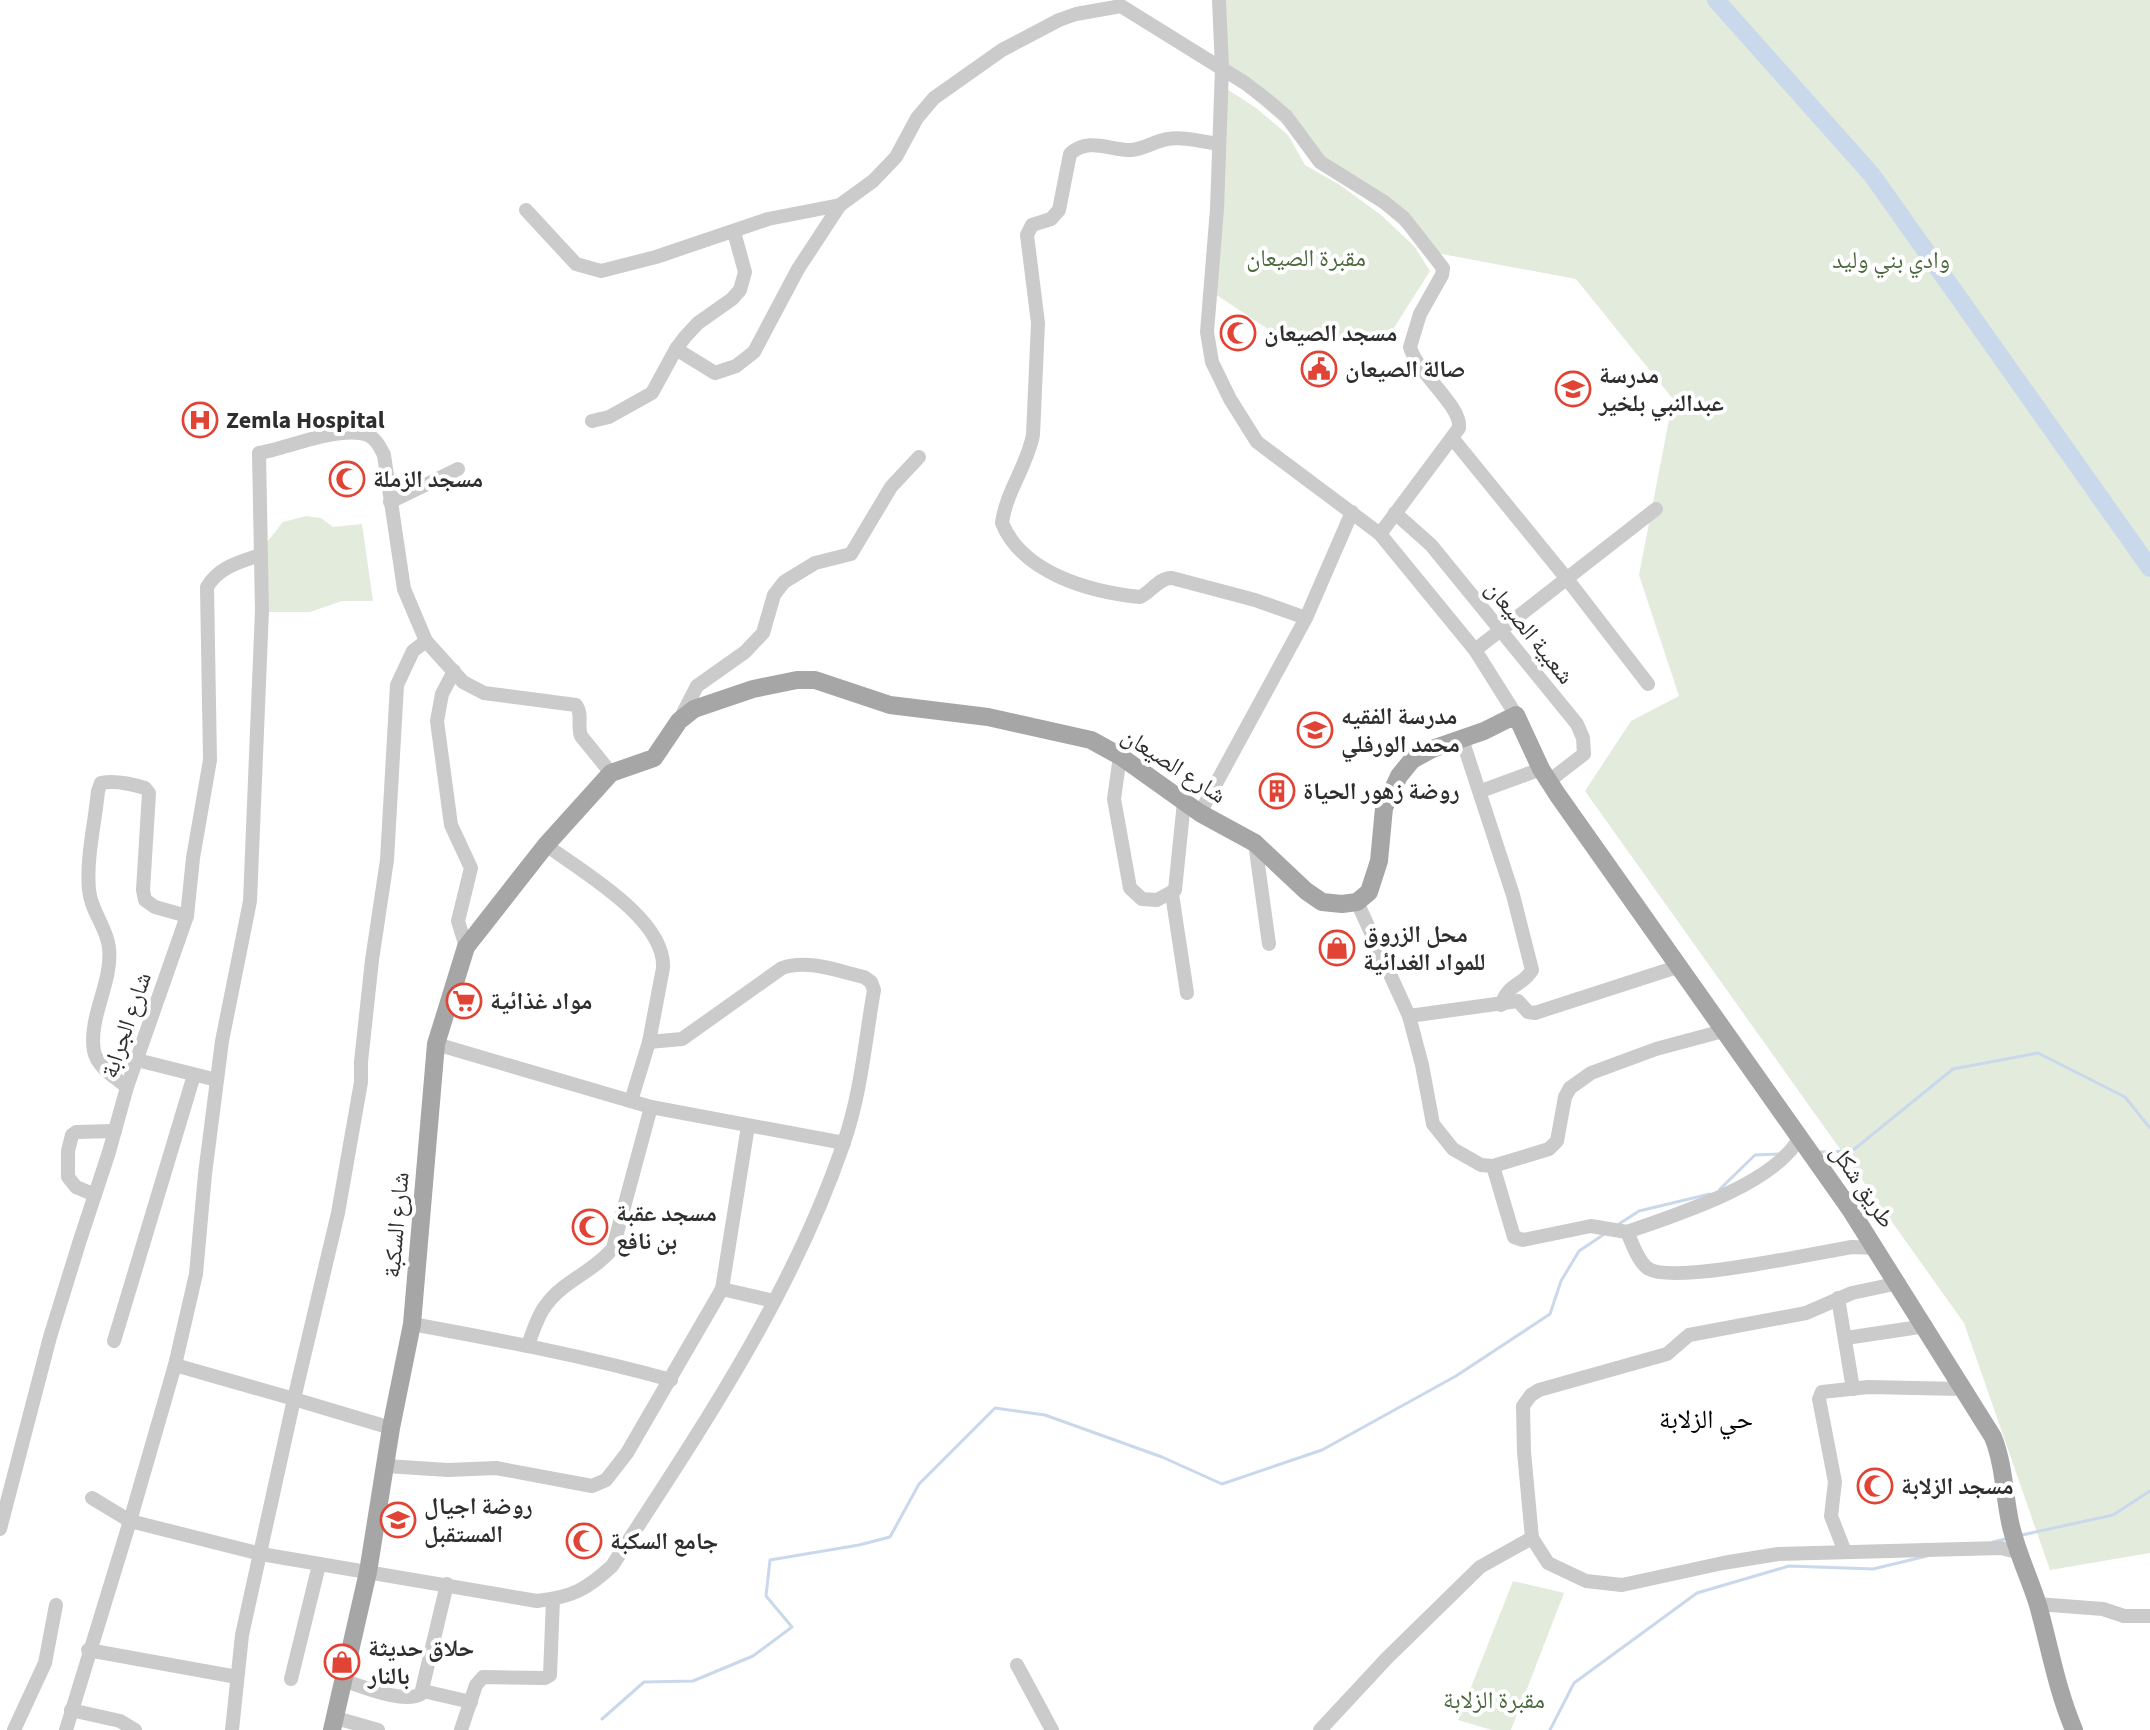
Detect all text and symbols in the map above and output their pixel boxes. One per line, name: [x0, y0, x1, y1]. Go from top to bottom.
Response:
park label: مقبرة الصيعان: [1246, 241, 1366, 276]
park label: وادي بني وليد: [1832, 243, 1950, 279]
mosque icon: مسجد الصيعان: [1219, 314, 1257, 352]
place label: مسجد الصيعان: [1264, 316, 1397, 351]
public building icon: صالة الصيعان: [1300, 350, 1338, 388]
place label: صالة الصيعان: [1345, 352, 1465, 387]
place label: مدرسة عبدالنبي بلخير: [1598, 358, 1724, 422]
school or university icon: مدرسة عبدالنبي بلخير: [1554, 370, 1592, 408]
hospital icon: Zemla Hospital: [181, 401, 219, 439]
place label: Zemla Hospital: [226, 403, 385, 438]
mosque icon: مسجد الزملة: [328, 460, 366, 498]
place label: مسجد الزملة: [373, 462, 483, 497]
street label: شعبية الصيعان: [1477, 573, 1583, 692]
place label: مدرسة الفقيه محمد الورفلي: [1341, 699, 1460, 763]
school or university icon: مدرسة الفقيه محمد الورفلي: [1296, 711, 1334, 749]
street label: شارع الصيعان: [1114, 718, 1233, 812]
building icon: روضة زهور الحياة: [1258, 772, 1296, 810]
place label: روضة زهور الحياة: [1303, 774, 1460, 809]
place label: محل الزروق للمواد الغدائية: [1363, 917, 1485, 980]
shop icon: محل الزروق للمواد الغدائية: [1318, 929, 1356, 967]
street label: شارع الجرابة: [92, 967, 161, 1083]
supermarket icon: مواد غذائية: [445, 982, 483, 1020]
place label: مواد غذائية: [490, 984, 592, 1019]
street label: طريق شكل: [1822, 1137, 1904, 1235]
street label: شارع السكبة: [374, 1171, 419, 1279]
place label: مسجد عقبة بن نافع: [616, 1196, 717, 1259]
mosque icon: مسجد عقبة بن نافع: [571, 1208, 609, 1246]
district label: حي الزلابة: [1659, 1401, 1753, 1440]
mosque icon: مسجد الزلابة: [1856, 1467, 1894, 1505]
place label: مسجد الزلابة: [1901, 1469, 2014, 1504]
place label: روضة اجيال المستقبل: [424, 1489, 533, 1552]
school or university icon: روضة اجيال المستقبل: [379, 1501, 417, 1539]
mosque icon: جامع السكبة: [565, 1522, 603, 1560]
place label: جامع السكبة: [610, 1524, 718, 1559]
place label: حلاق حديثة بالنار: [367, 1631, 474, 1694]
shop icon: حلاق حديثة بالنار: [323, 1643, 361, 1681]
park label: مقبرة الزلابة: [1443, 1683, 1545, 1718]

